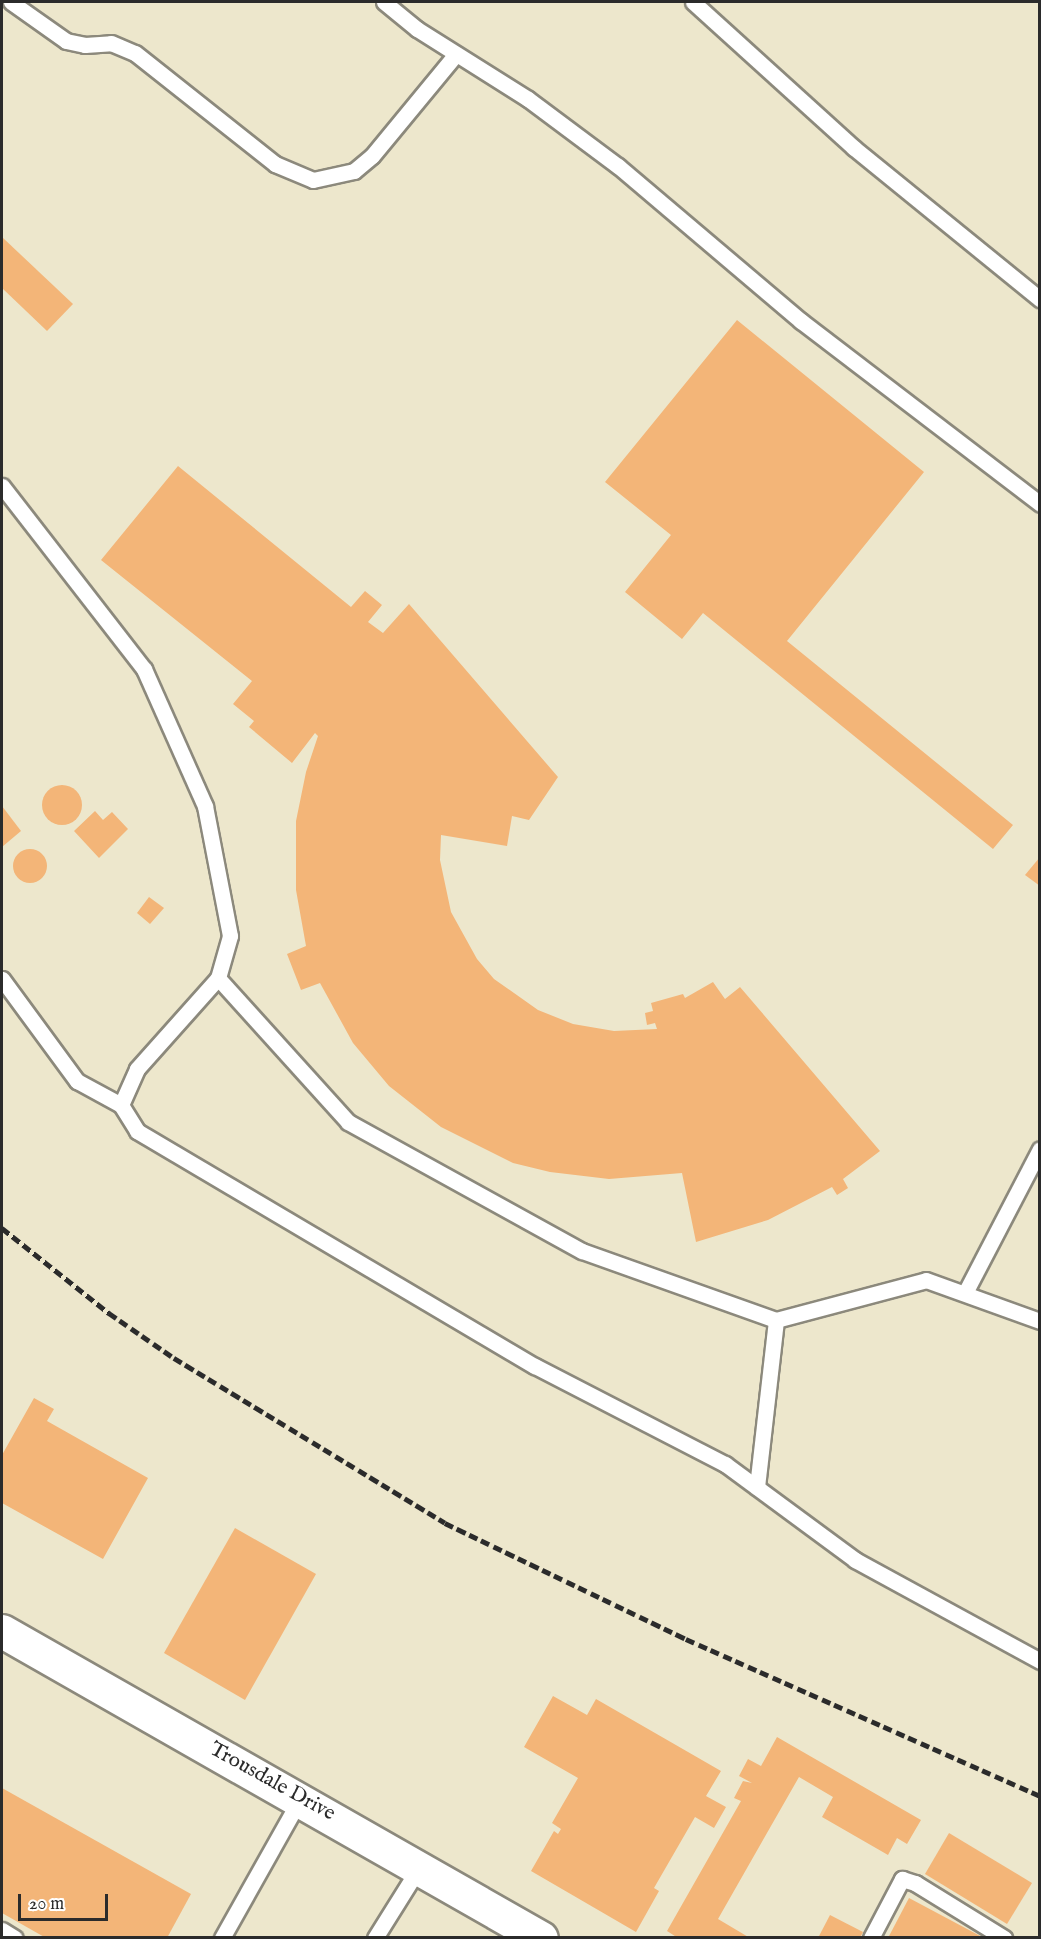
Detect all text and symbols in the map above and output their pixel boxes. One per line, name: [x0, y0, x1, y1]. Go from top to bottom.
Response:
street label: Trousdale Drive: [205, 1737, 339, 1827]
scale bar: [21, 1882, 111, 1920]
text: 20 m: [29, 1893, 64, 1916]

